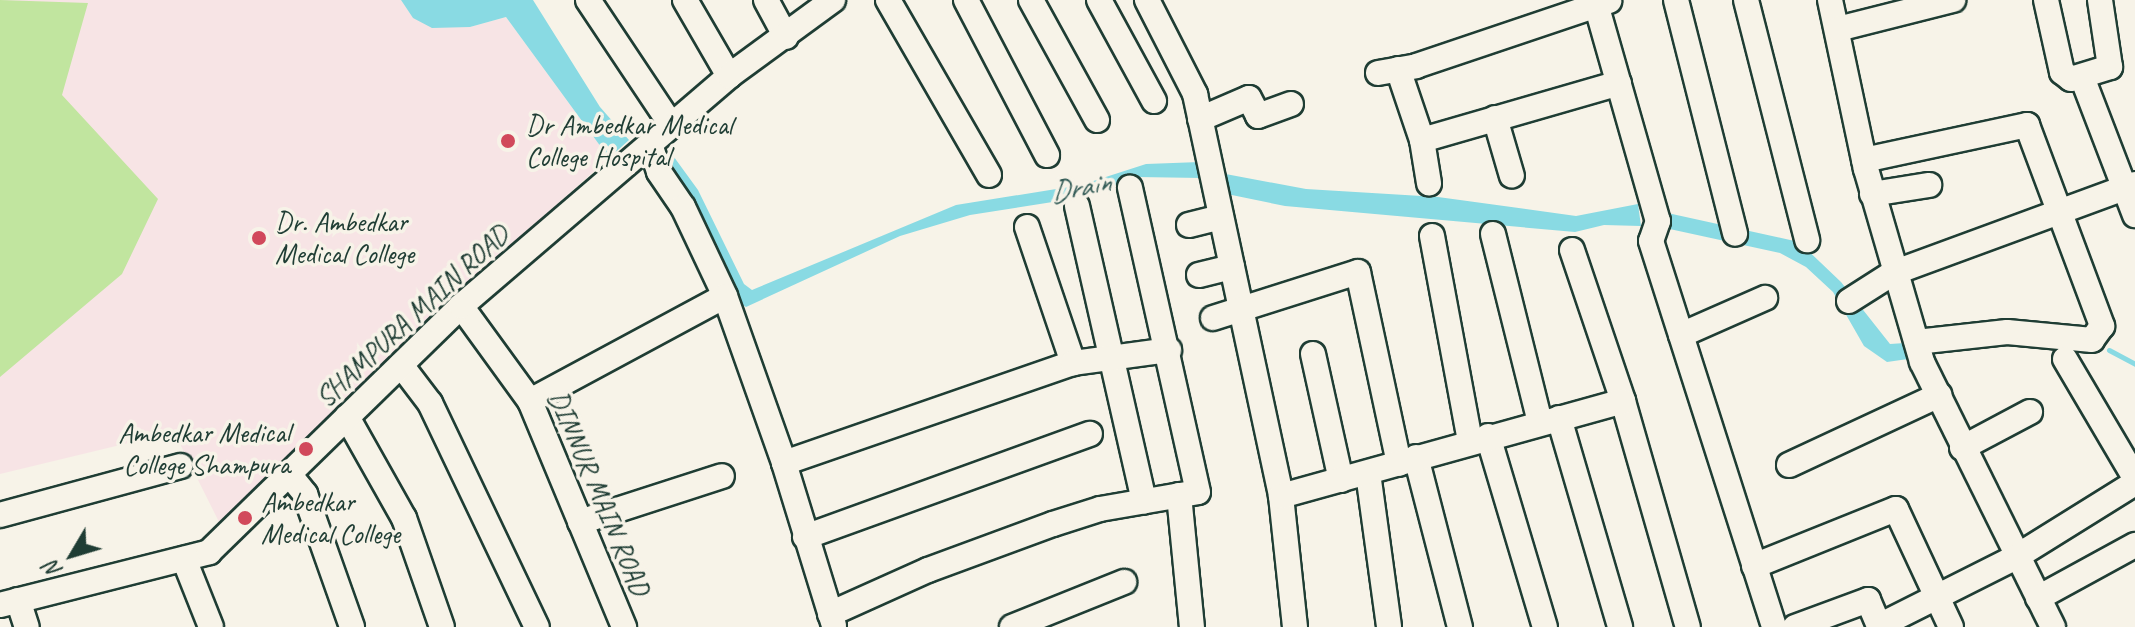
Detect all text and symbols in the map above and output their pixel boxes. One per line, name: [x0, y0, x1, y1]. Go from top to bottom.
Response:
place label: Dr Ambedkar Medical College Hospital: [526, 108, 731, 174]
marker: Dr Ambedkar Medical College Hospital: [497, 130, 519, 152]
water label: Drain: [1047, 164, 1113, 210]
place label: Dr. Ambedkar Medical College: [275, 205, 414, 271]
street label: SHAMPURA MAIN ROAD: [309, 218, 515, 414]
marker: Dr. Ambedkar Medical College: [250, 229, 268, 247]
street label: DINNUR MAIN ROAD: [540, 385, 658, 601]
place label: Ambedkar Medical College Shampura: [118, 416, 290, 482]
marker: Ambedkar Medical College Shampura: [297, 440, 315, 458]
place label: Ambedkar Medical College: [261, 485, 400, 551]
marker: Ambedkar Medical College: [236, 509, 254, 527]
north arrow: [32, 515, 112, 595]
text: N: [38, 556, 68, 584]

